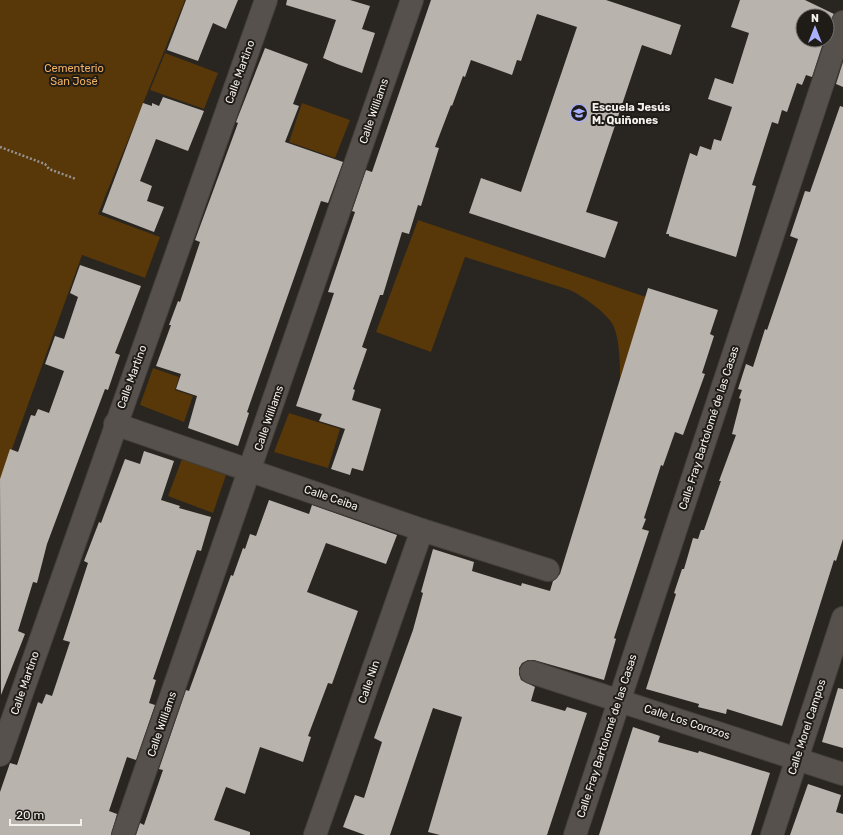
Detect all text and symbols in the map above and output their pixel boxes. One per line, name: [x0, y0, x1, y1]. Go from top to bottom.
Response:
north arrow: [795, 8, 835, 48]
text: N: [811, 12, 819, 25]
street label: Calle Martino: [223, 39, 257, 105]
park label: Cementerio San José: [44, 62, 104, 88]
street label: Calle Williams: [357, 76, 391, 145]
place label: Escuela Jesús M. Quiñones: [592, 101, 670, 127]
school or university icon: Escuela Jesús M. Quiñones: [569, 103, 589, 123]
street label: Calle Martino: [115, 344, 149, 410]
street label: Calle Fray Bartolomé de las Casas: [676, 344, 742, 511]
street label: Calle Williams: [252, 383, 286, 452]
street label: Calle Ceiba: [302, 483, 360, 513]
street label: Calle Martino: [8, 649, 42, 717]
street label: Calle Fray Bartolomé de las Casas: [574, 652, 640, 819]
street label: Calle Nin: [356, 659, 382, 705]
street label: Calle Morel Campos: [785, 677, 829, 777]
street label: Calle Williams: [145, 689, 179, 758]
street label: Calle Los Corozos: [642, 702, 732, 742]
scale bar: [10, 801, 81, 827]
text: 20 m: [16, 808, 44, 822]

